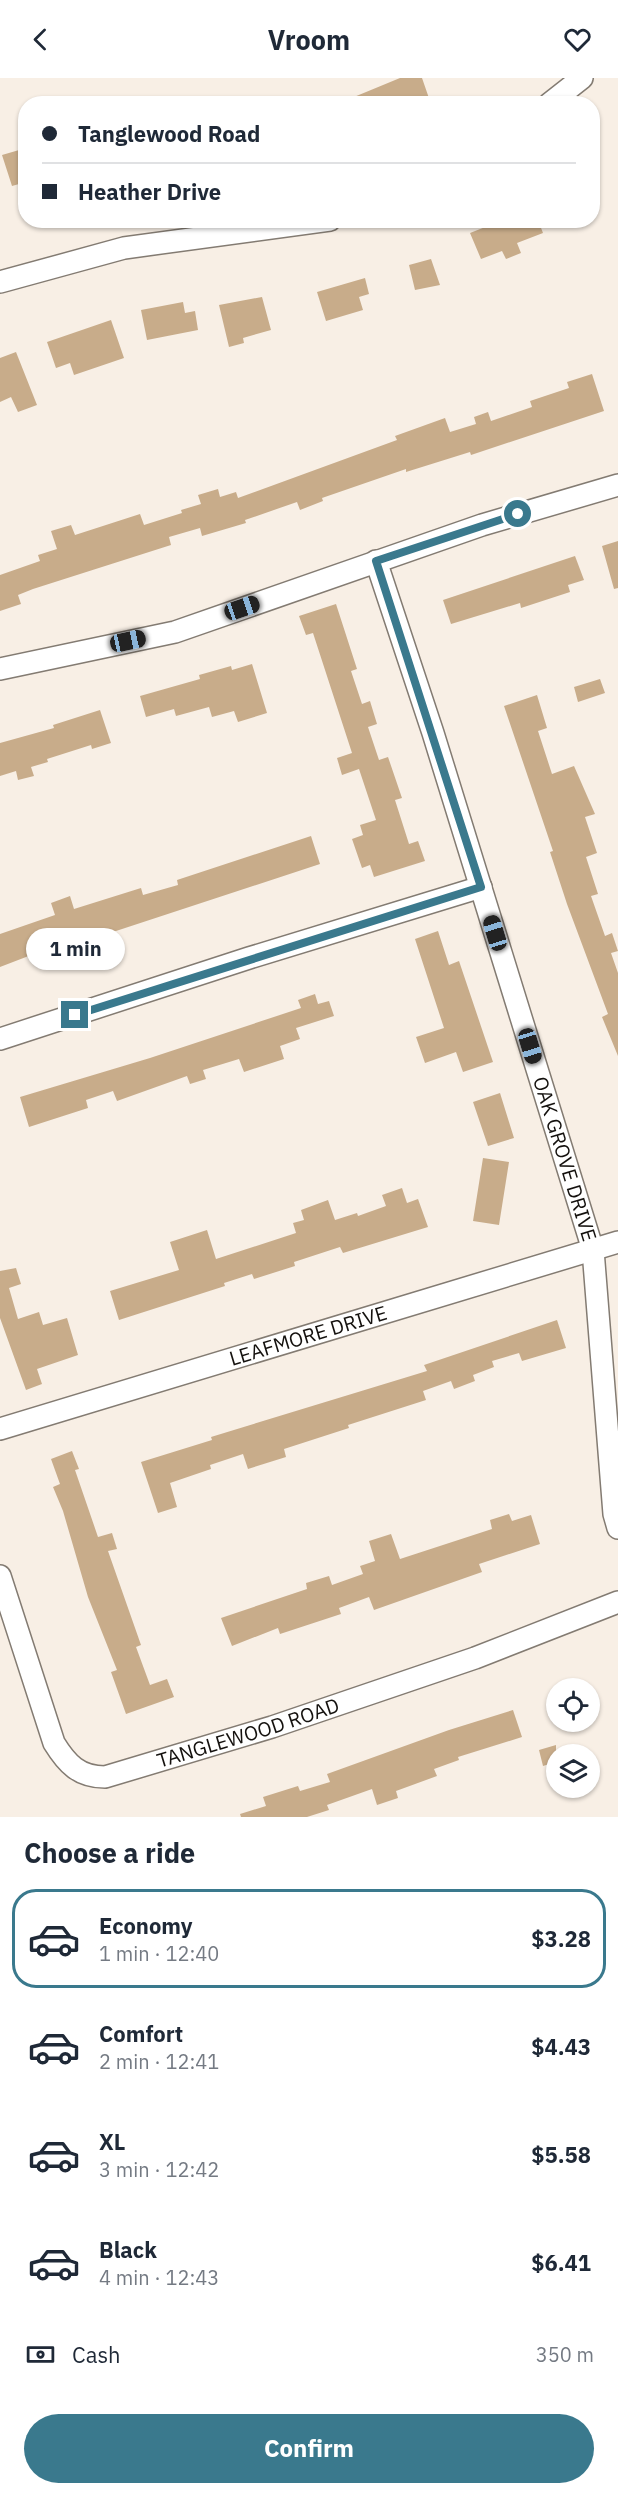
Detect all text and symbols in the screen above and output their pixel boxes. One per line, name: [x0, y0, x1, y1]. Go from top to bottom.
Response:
text: Vroom: [268, 22, 350, 57]
icon: back: [24, 23, 57, 56]
icon: heart: [561, 23, 594, 56]
text: Tanglewood Road: [78, 119, 260, 148]
text: Heather Drive: [78, 177, 221, 206]
route start: [504, 500, 531, 527]
car: [222, 594, 262, 622]
car: [109, 628, 147, 654]
car: [481, 913, 509, 953]
callout: 1 min: [26, 928, 124, 970]
text: 1 min: [49, 935, 102, 962]
route end: [61, 1001, 88, 1028]
car: [516, 1026, 544, 1066]
street label: OAK GROVE DRIVE: [527, 1073, 603, 1245]
street label: LEAFMORE DRIVE: [226, 1299, 390, 1372]
map controls: [546, 1678, 600, 1798]
button: locate: [546, 1678, 600, 1732]
street label: TANGLEWOOD ROAD: [154, 1691, 343, 1774]
button: layers: [546, 1744, 600, 1798]
text: Choose a ride: [24, 1835, 195, 1870]
text: Economy: [99, 1911, 193, 1940]
icon: car: [27, 1912, 81, 1966]
text: $3.28: [531, 1924, 591, 1953]
text: 1 min · 12:40: [99, 1940, 219, 1967]
text: Comfort: [99, 2019, 183, 2048]
icon: car: [27, 2020, 81, 2074]
text: $4.43: [531, 2032, 591, 2061]
text: 2 min · 12:41: [99, 2048, 219, 2075]
text: XL: [99, 2127, 125, 2156]
icon: car: [27, 2128, 81, 2182]
text: $5.58: [531, 2140, 591, 2169]
text: 3 min · 12:42: [99, 2156, 219, 2183]
text: Black: [99, 2235, 157, 2264]
icon: car: [27, 2236, 81, 2290]
text: $6.41: [531, 2248, 591, 2277]
text: 4 min · 12:43: [99, 2264, 219, 2291]
icon: cash: [24, 2338, 57, 2371]
text: Cash: [72, 2340, 121, 2369]
text: 350 m: [536, 2341, 594, 2368]
button: Confirm: [24, 2414, 594, 2483]

